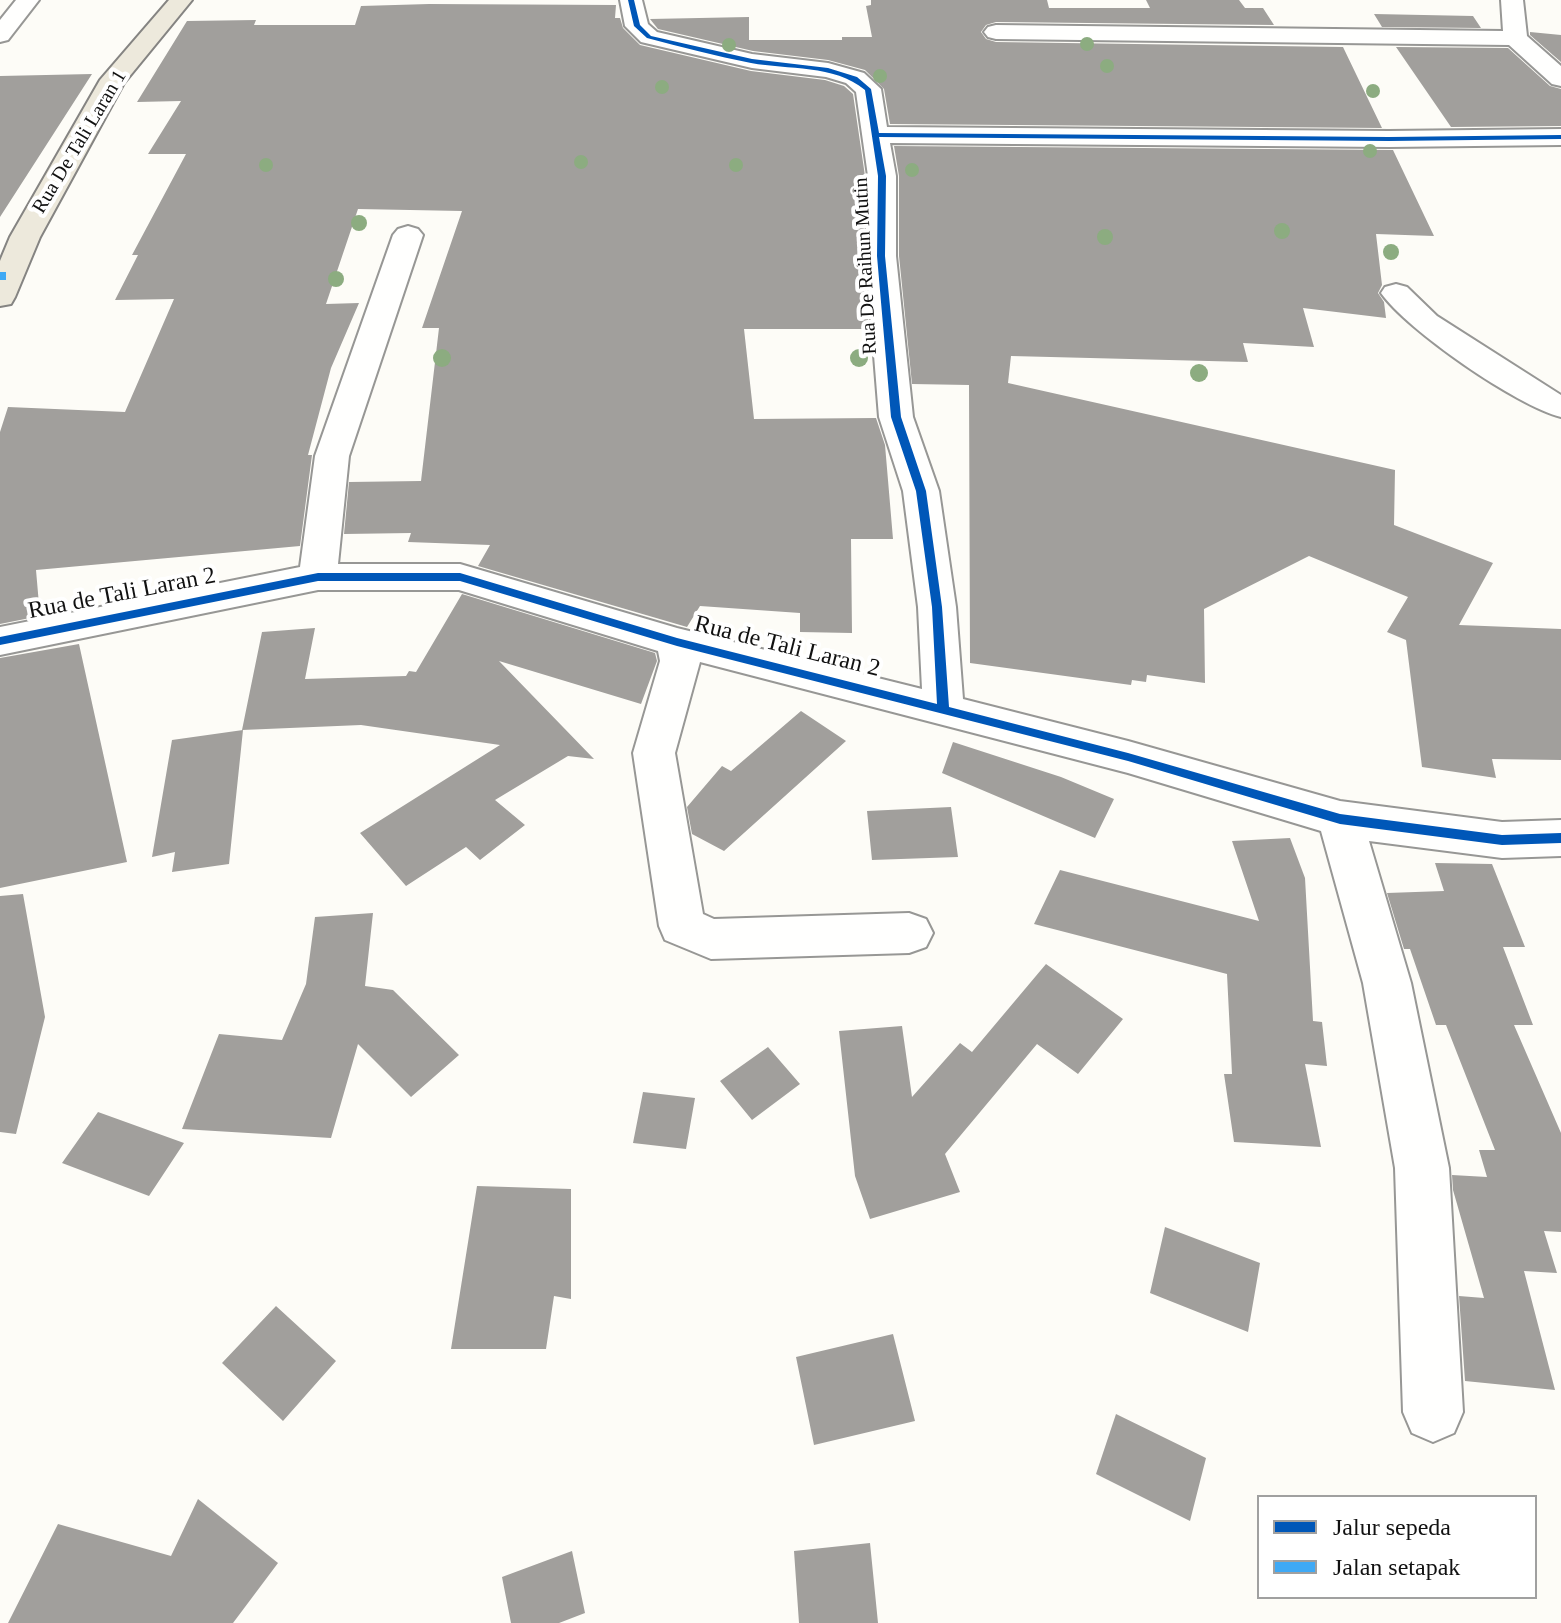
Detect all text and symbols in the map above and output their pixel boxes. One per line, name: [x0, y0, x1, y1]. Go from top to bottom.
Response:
street label: Rua De Tali Laran 1: [28, 66, 132, 218]
street label: Rua De Raihun Mutin: [849, 177, 883, 355]
street label: Rua de Tali Laran 2: [26, 562, 218, 626]
street label: Rua de Tali Laran 2: [691, 610, 883, 684]
legend: [1257, 1495, 1537, 1599]
text: Jalur sepeda: [1333, 1514, 1451, 1540]
text: Jalan setapak: [1333, 1554, 1460, 1580]

